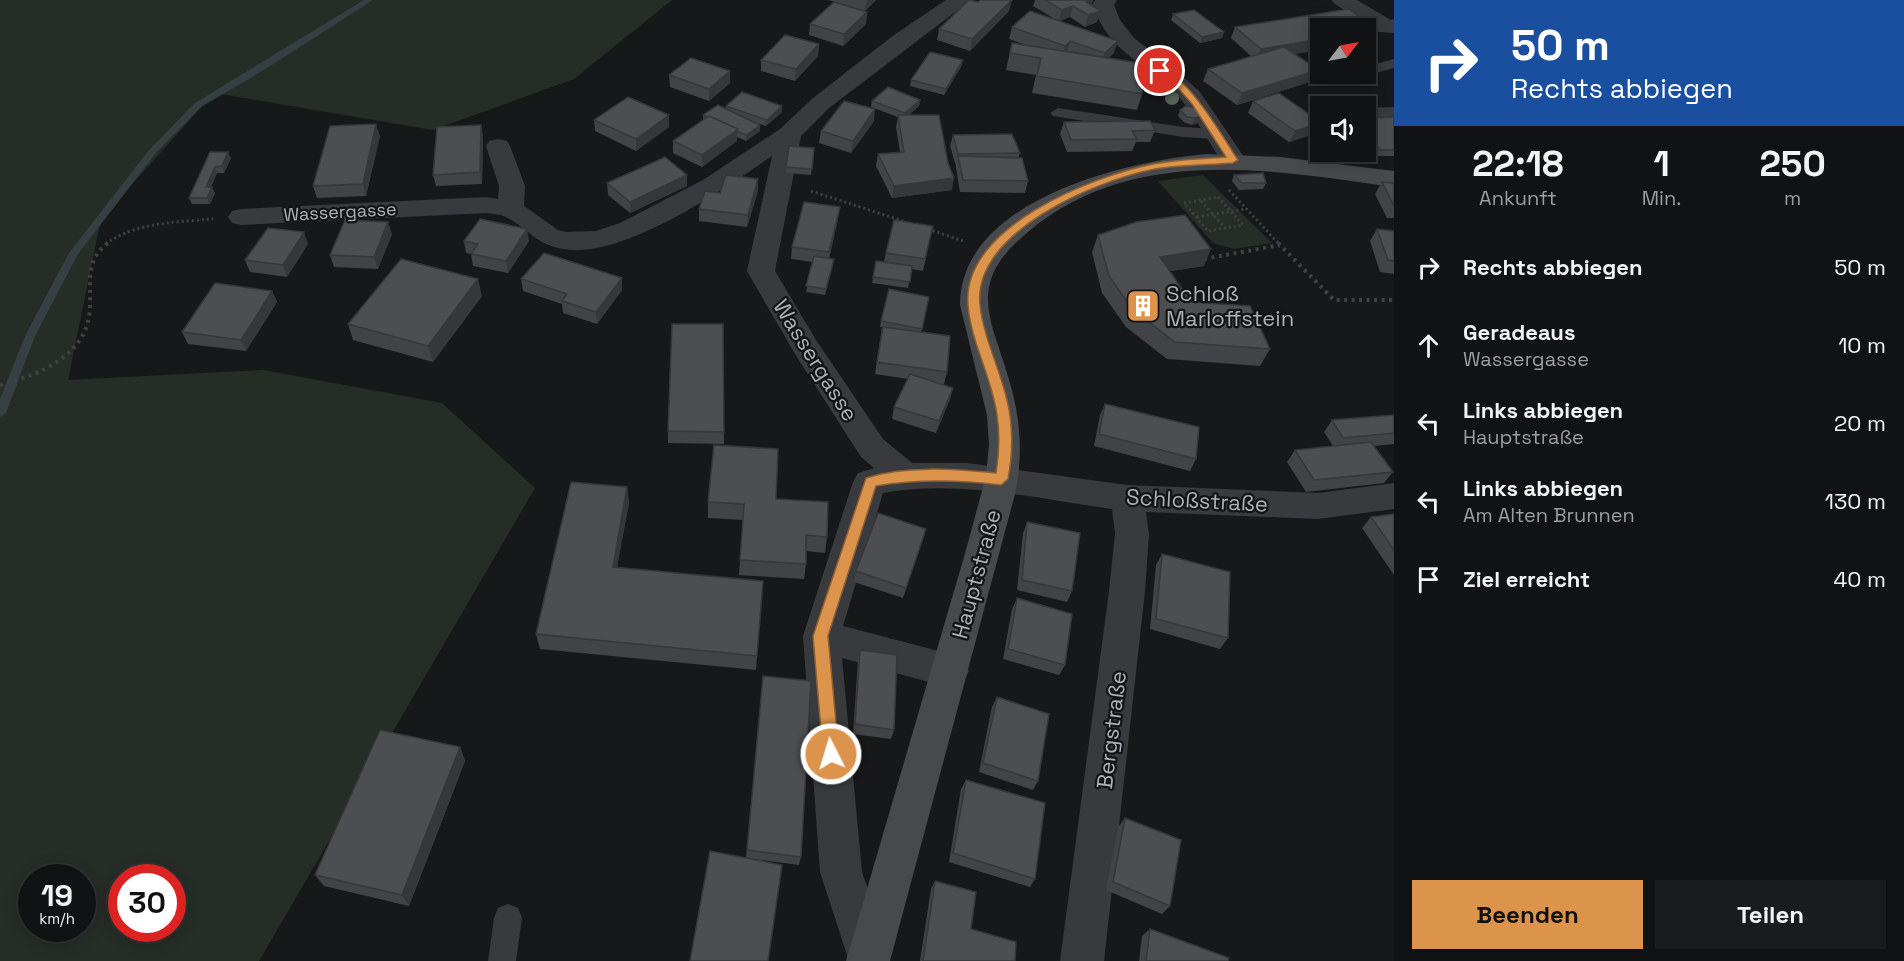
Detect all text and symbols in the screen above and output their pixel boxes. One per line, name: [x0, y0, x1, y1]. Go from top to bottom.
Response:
north arrow: [1310, 18, 1376, 84]
map controls: [1310, 18, 1376, 162]
text: 50 m: [1511, 19, 1610, 72]
icon: right: [1412, 24, 1490, 102]
pin: [1134, 45, 1185, 96]
icon: arrive: [1143, 54, 1176, 87]
text: Rechts abbiegen: [1511, 71, 1733, 106]
button: sound: [1310, 96, 1376, 162]
text: 22:18: [1472, 141, 1564, 187]
text: 1: [1653, 141, 1670, 187]
text: 250: [1759, 141, 1826, 187]
text: Ankunft: [1479, 185, 1557, 211]
text: Min.: [1642, 185, 1681, 211]
text: m: [1784, 185, 1801, 211]
street label: Wassergasse: [283, 197, 397, 226]
icon: right: [1412, 251, 1445, 284]
text: Rechts abbiegen: [1463, 253, 1643, 281]
text: 50 m: [1834, 253, 1886, 281]
place label: Schloß Marloffstein: [1166, 279, 1294, 332]
building icon: Schloß Marloffstein: [1125, 288, 1161, 324]
street label: Wassergasse: [767, 294, 865, 426]
text: Geradeaus: [1463, 318, 1575, 346]
icon: ahead: [1412, 329, 1445, 362]
text: 10 m: [1838, 331, 1886, 359]
text: Wassergasse: [1463, 346, 1589, 372]
text: Links abbiegen: [1463, 396, 1623, 424]
icon: left: [1412, 407, 1445, 440]
text: 20 m: [1834, 409, 1886, 437]
text: Hauptstraße: [1463, 424, 1584, 450]
text: Links abbiegen: [1463, 474, 1623, 502]
street label: Schloßstraße: [1125, 482, 1269, 518]
icon: left: [1412, 485, 1445, 518]
text: 130 m: [1825, 487, 1886, 515]
text: Am Alten Brunnen: [1463, 502, 1635, 528]
street label: Hauptstraße: [945, 506, 1007, 642]
icon: arrive: [1412, 563, 1445, 596]
text: Ziel erreicht: [1463, 565, 1590, 593]
text: 40 m: [1834, 565, 1886, 593]
street label: Bergstraße: [1090, 670, 1132, 790]
position arrow: [799, 722, 863, 786]
speed limit sign: 30: [108, 864, 186, 942]
text: 19: [41, 876, 73, 915]
button: Beenden: [1412, 880, 1643, 949]
button: Teilen: [1655, 880, 1886, 949]
text: km/h: [39, 909, 75, 928]

